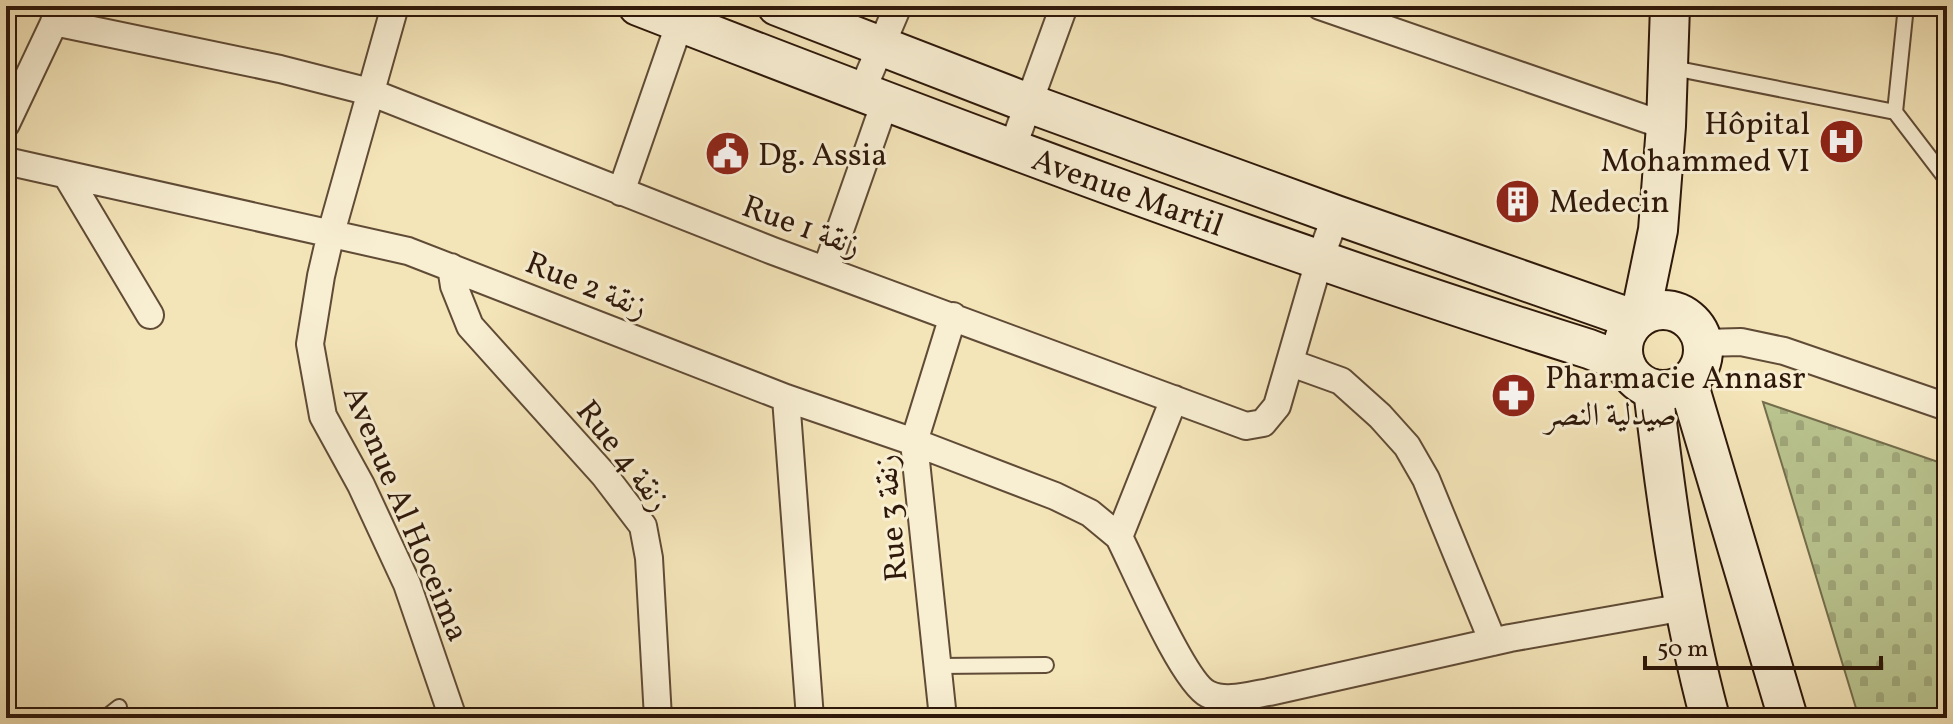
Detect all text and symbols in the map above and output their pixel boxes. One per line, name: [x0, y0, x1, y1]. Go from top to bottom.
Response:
place label: Hôpital Mohammed VI: [1601, 104, 1810, 185]
hospital icon: Hôpital Mohammed VI: [1817, 117, 1865, 165]
public building icon: Dg. Assia: [703, 130, 751, 178]
place label: Dg. Assia: [758, 135, 887, 179]
street label: Avenue Martil: [1025, 139, 1229, 249]
building icon: Medecin: [1494, 177, 1542, 225]
place label: Medecin: [1549, 182, 1670, 226]
street label: Rue 1 زنقة: [735, 186, 866, 270]
street label: Rue 2 زنقة: [518, 242, 654, 331]
place label: Pharmacie Annasr صيدلية النصر: [1542, 358, 1806, 439]
pharmacy icon: Pharmacie Annasr صيدلية النصر: [1490, 371, 1538, 419]
street label: Avenue Al Hoceima: [330, 379, 478, 649]
street label: Rue 4 زنقة: [564, 392, 679, 522]
street label: Rue 3 زنقة: [866, 452, 920, 583]
scale bar: [1645, 620, 1881, 670]
text: 50 m: [1657, 633, 1709, 667]

